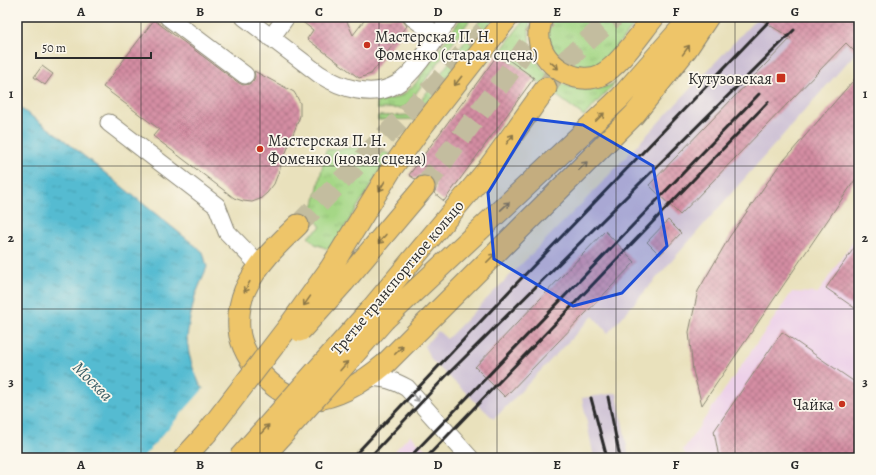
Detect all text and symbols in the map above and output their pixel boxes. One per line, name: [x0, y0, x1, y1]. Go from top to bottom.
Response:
text: A: [76, 3, 86, 20]
text: B: [196, 3, 204, 20]
text: C: [315, 3, 323, 20]
text: D: [433, 3, 443, 20]
text: E: [553, 3, 561, 20]
text: F: [673, 3, 680, 20]
text: G: [791, 3, 799, 20]
place label: Мастерская П. Н. Фоменко (старая сцена): [375, 26, 538, 66]
scale bar: [36, 34, 151, 60]
text: 50 m: [42, 40, 66, 56]
marker: Мастерская П. Н. Фоменко (старая сцена): [362, 40, 372, 50]
one-way arrow: [682, 44, 690, 55]
one-way arrow: [548, 61, 559, 70]
place label: Кутузовская: [688, 68, 772, 90]
marker: Кутузовская: [775, 72, 787, 84]
one-way arrow: [454, 75, 463, 86]
text: 1: [9, 85, 14, 102]
text: 1: [863, 85, 868, 102]
one-way arrow: [595, 112, 605, 121]
place label: Мастерская П. Н. Фоменко (новая сцена): [268, 130, 426, 170]
one-way arrow: [506, 133, 514, 144]
marker: Мастерская П. Н. Фоменко (новая сцена): [255, 144, 265, 154]
one-way arrow: [578, 161, 588, 171]
one-way arrow: [377, 180, 385, 192]
street label: Третье транспортное кольцо: [326, 195, 469, 360]
one-way arrow: [500, 201, 510, 211]
text: 2: [8, 229, 15, 246]
text: 2: [862, 229, 869, 246]
one-way arrow: [377, 233, 386, 244]
one-way arrow: [486, 253, 496, 263]
one-way arrow: [243, 281, 251, 293]
one-way arrow: [303, 295, 311, 306]
one-way arrow: [394, 345, 404, 355]
water label: Москва: [67, 356, 118, 407]
one-way arrow: [339, 361, 348, 371]
text: 3: [8, 373, 14, 390]
text: 3: [862, 373, 868, 390]
one-way arrow: [410, 392, 420, 402]
place label: Чайка: [793, 394, 835, 416]
marker: Чайка: [837, 399, 847, 409]
one-way arrow: [261, 424, 270, 434]
text: A: [76, 456, 86, 473]
text: B: [196, 456, 204, 473]
text: C: [315, 456, 323, 473]
text: D: [433, 456, 443, 473]
text: E: [553, 456, 561, 473]
text: F: [673, 456, 680, 473]
text: G: [791, 456, 799, 473]

